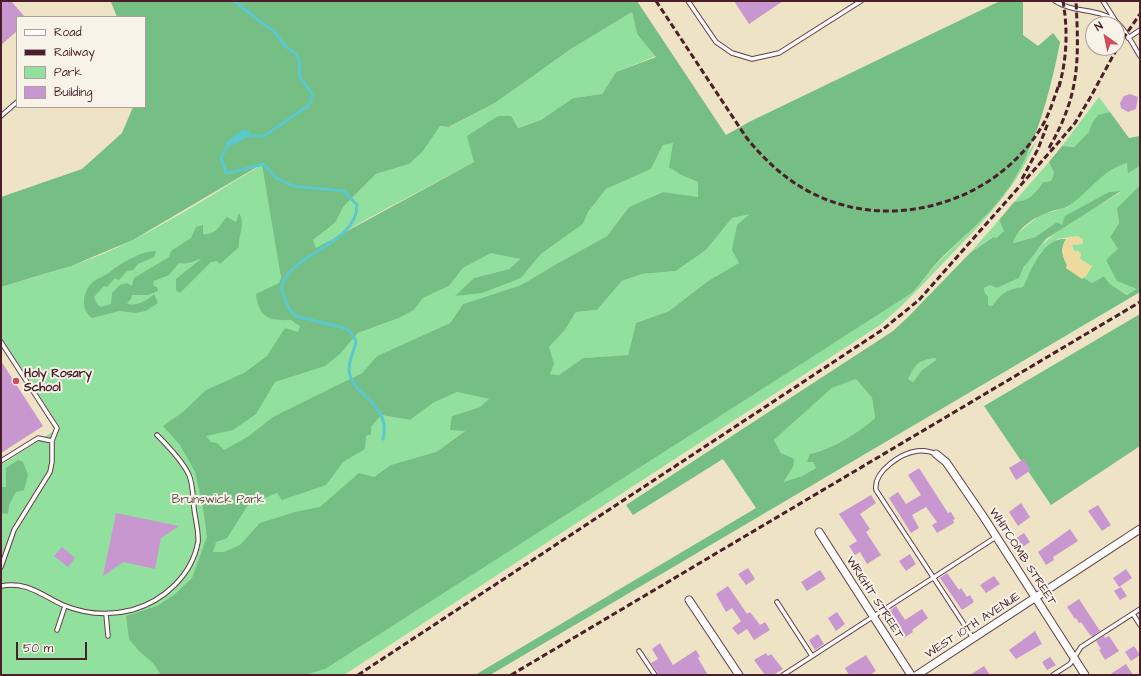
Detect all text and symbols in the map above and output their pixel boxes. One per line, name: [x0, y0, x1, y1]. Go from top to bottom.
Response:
legend: [16, 16, 146, 108]
north arrow: [1085, 16, 1125, 56]
text: N: [1092, 18, 1106, 35]
text: Road: [54, 24, 82, 41]
text: Railway: [54, 44, 95, 61]
text: Park: [54, 64, 82, 81]
text: Building: [54, 84, 92, 101]
place label: Holy Rosary School: [24, 367, 92, 395]
marker: Holy Rosary School: [11, 376, 21, 386]
park label: Brunswick Park: [172, 493, 264, 507]
street label: WHITCOMB STREET: [985, 506, 1059, 608]
street label: WRIGHT STREET: [842, 554, 906, 642]
street label: WEST 10TH AVENUE: [923, 590, 1023, 662]
scale bar: [18, 634, 89, 660]
text: 50 m: [23, 640, 53, 657]

